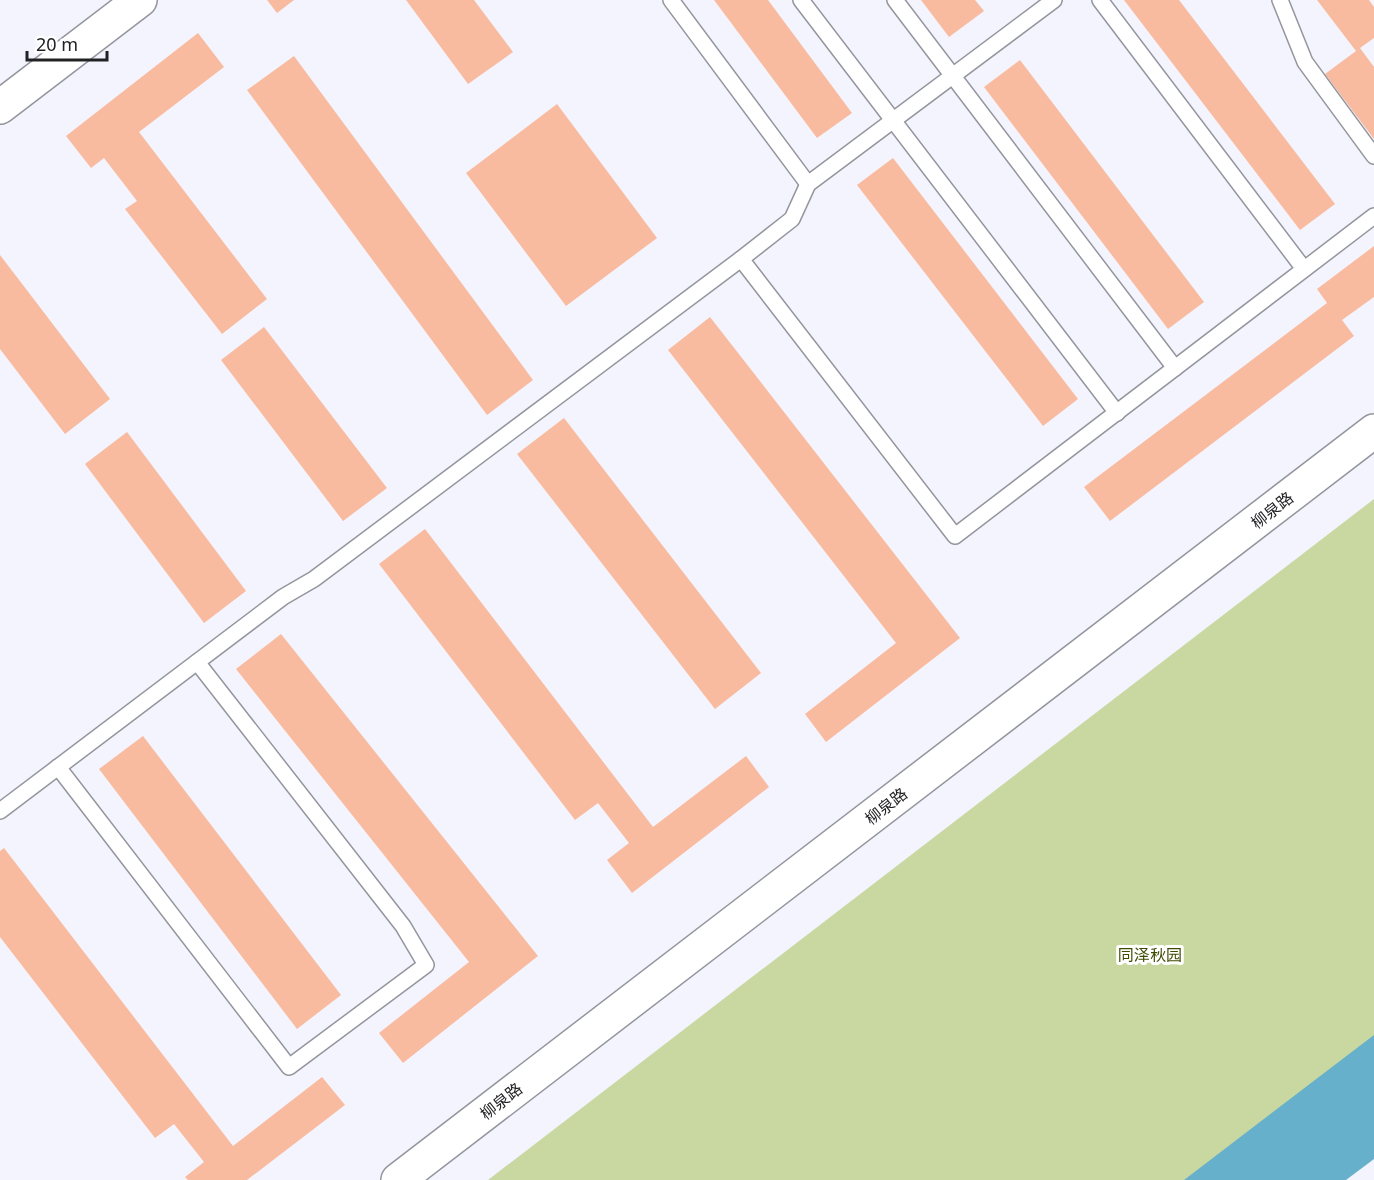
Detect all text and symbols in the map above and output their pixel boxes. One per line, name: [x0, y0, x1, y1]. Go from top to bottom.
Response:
scale bar: [27, 24, 106, 62]
text: 20 m: [36, 32, 78, 56]
street label: 柳泉路: [1246, 487, 1298, 533]
street label: 柳泉路: [860, 783, 912, 829]
park label: 同泽秋园: [1118, 944, 1182, 966]
street label: 柳泉路: [475, 1078, 527, 1124]

